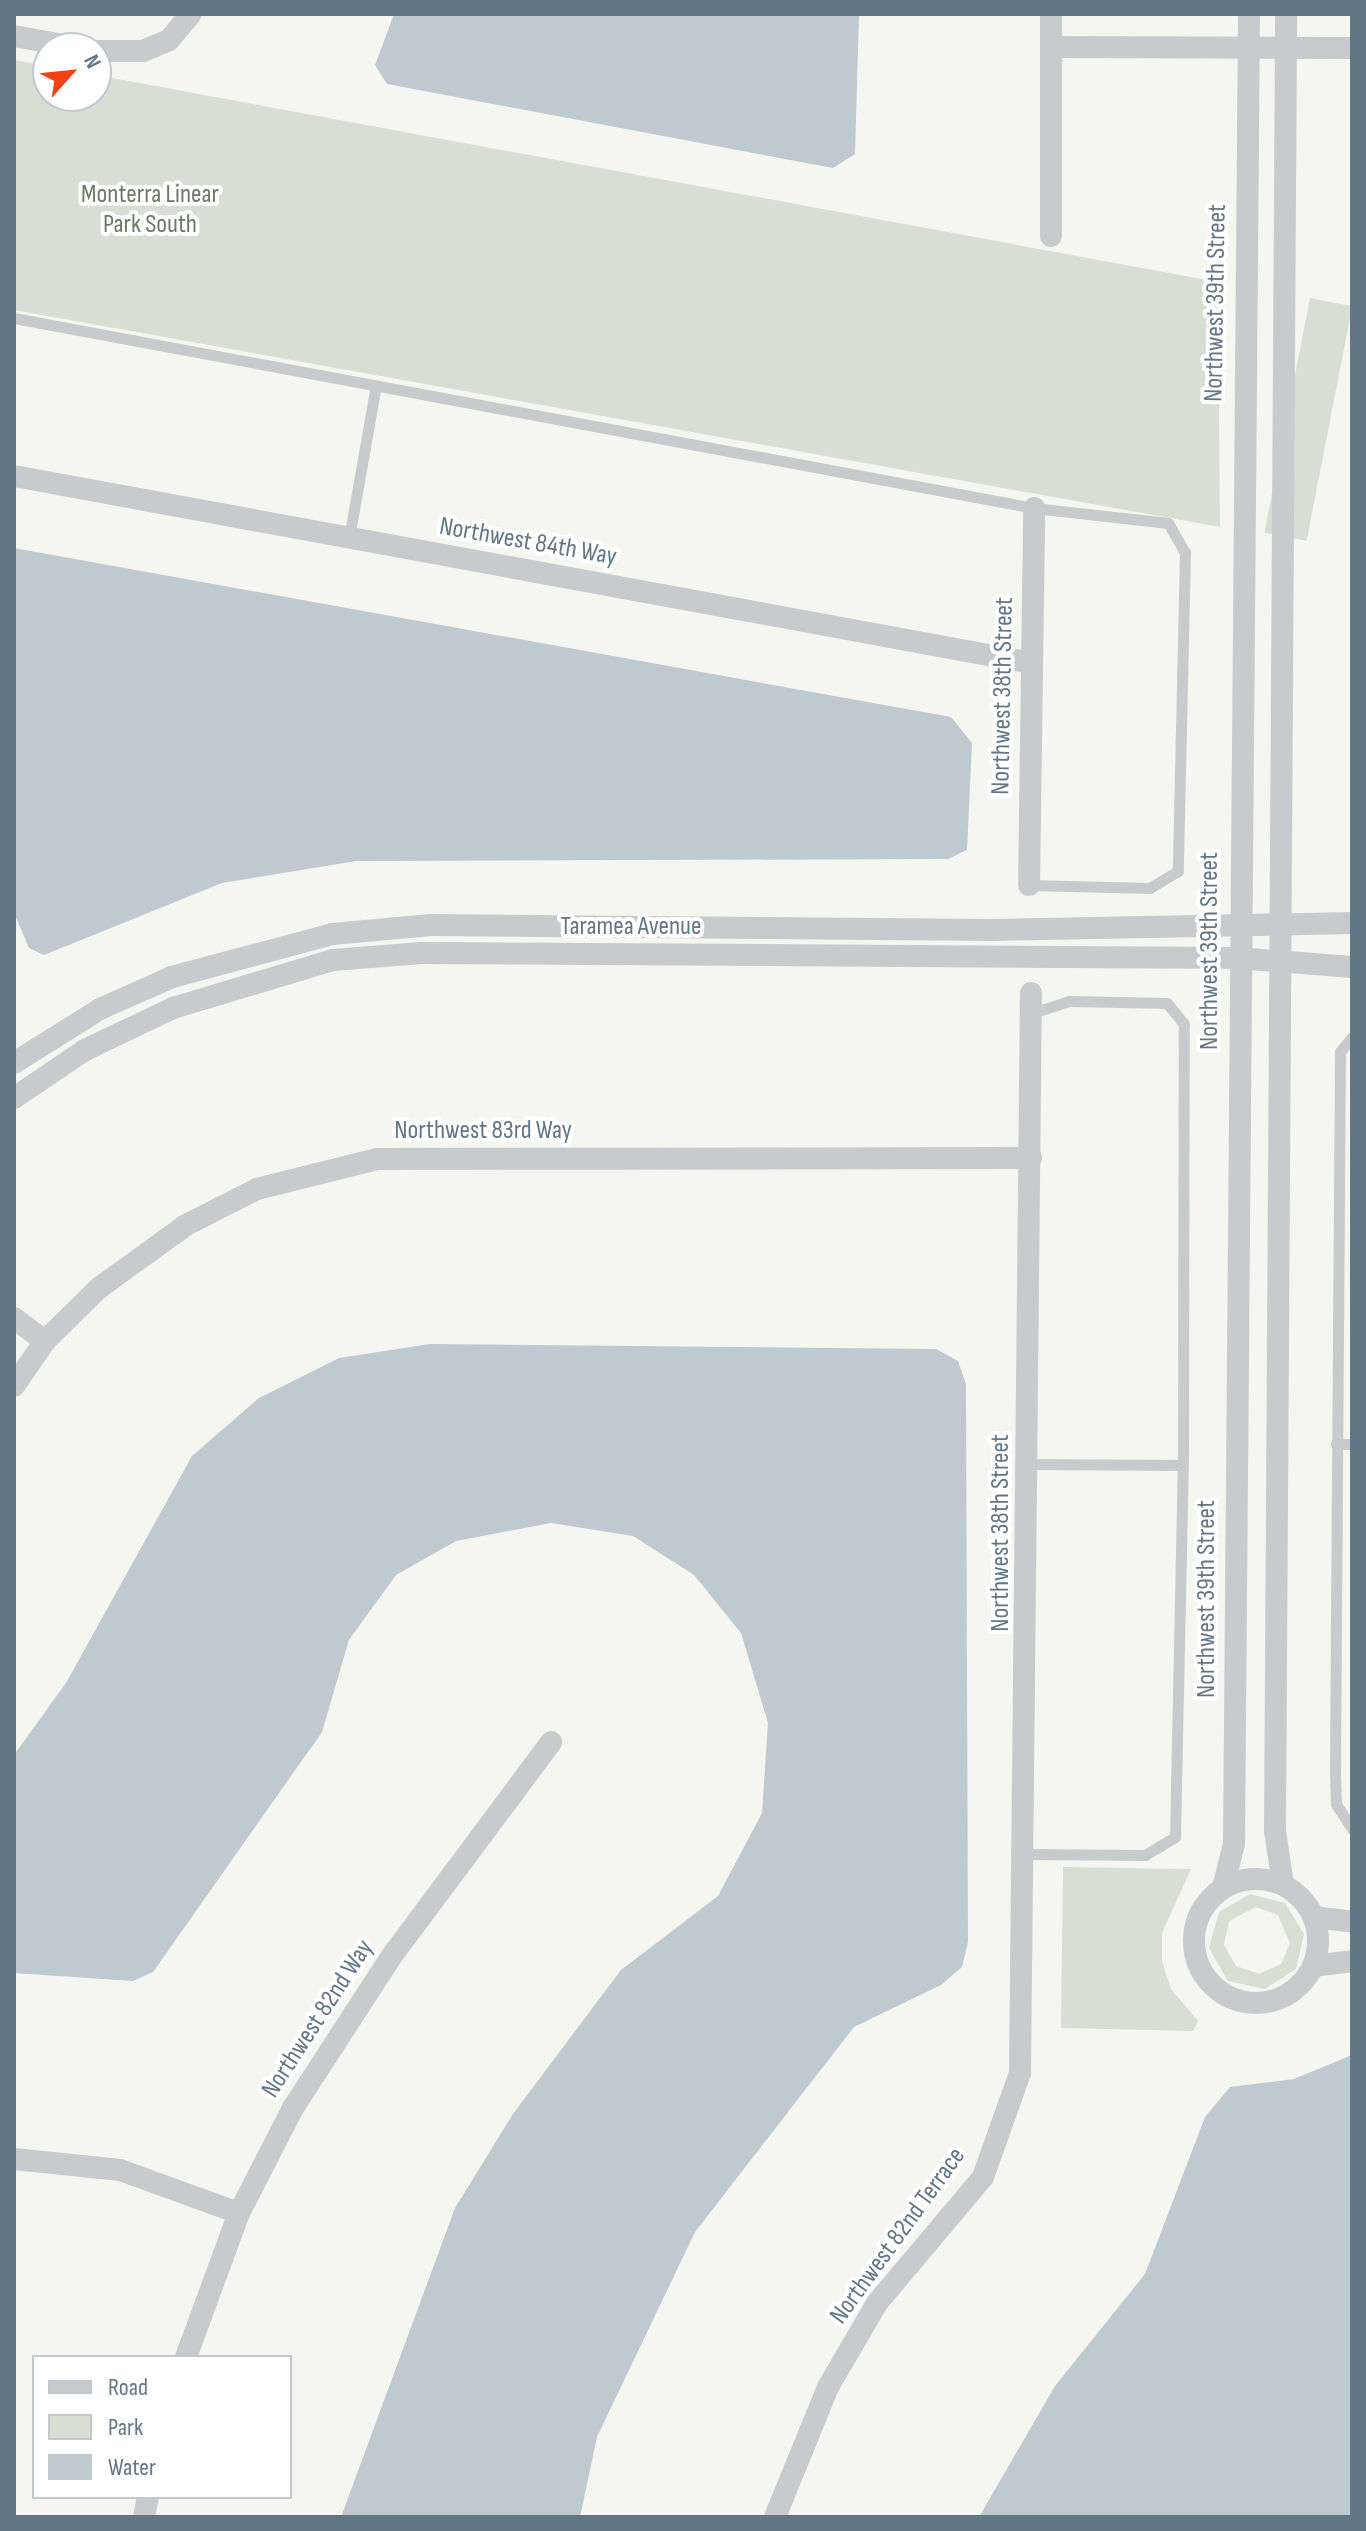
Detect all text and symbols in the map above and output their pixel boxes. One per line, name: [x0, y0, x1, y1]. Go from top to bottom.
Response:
north arrow: [32, 32, 112, 112]
text: N: [77, 50, 107, 73]
park label: Monterra Linear Park South: [81, 179, 219, 240]
street label: Northwest 39th Street: [1199, 204, 1233, 402]
street label: Northwest 84th Way: [437, 511, 619, 573]
street label: Northwest 38th Street: [986, 597, 1020, 795]
street label: Northwest 39th Street: [1194, 852, 1226, 1050]
street label: Taramea Avenue: [561, 911, 701, 943]
street label: Northwest 83rd Way: [394, 1115, 572, 1147]
street label: Northwest 38th Street: [985, 1434, 1017, 1632]
street label: Northwest 39th Street: [1191, 1500, 1223, 1698]
street label: Northwest 82nd Way: [255, 1934, 381, 2104]
street label: Northwest 82nd Terrace: [824, 2142, 972, 2330]
legend: [32, 2355, 292, 2499]
text: Road: [108, 2373, 148, 2402]
text: Park: [108, 2413, 143, 2442]
text: Water: [108, 2453, 156, 2482]

